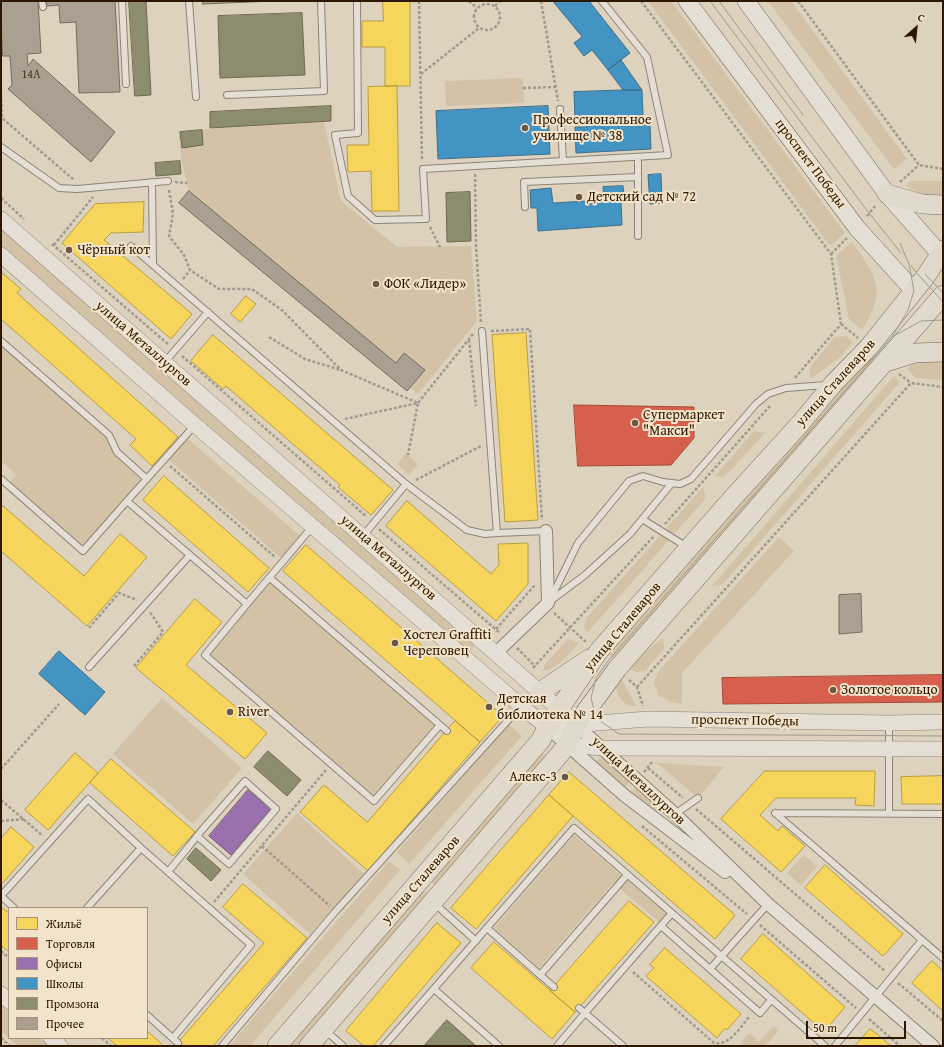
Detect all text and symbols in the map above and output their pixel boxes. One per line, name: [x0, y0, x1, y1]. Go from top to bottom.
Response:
north arrow: [896, 8, 936, 48]
text: С: [915, 9, 928, 26]
house number: 14А: [22, 68, 40, 82]
place label: Профессиональное училище № 38: [533, 112, 651, 144]
street label: проспект Победы: [771, 116, 849, 212]
marker: Профессиональное училище № 38: [520, 123, 530, 133]
place label: Детский сад № 72: [587, 189, 696, 205]
marker: Детский сад № 72: [574, 192, 584, 202]
place label: Чёрный кот: [77, 242, 150, 258]
marker: Чёрный кот: [64, 245, 74, 255]
place label: ФОК «Лидер»: [384, 276, 466, 292]
marker: ФОК «Лидер»: [371, 279, 381, 289]
street label: улица Металлургов: [92, 298, 194, 390]
street label: улица Сталеваров: [793, 336, 879, 430]
place label: Супермаркет "Макси": [643, 407, 725, 440]
marker: Супермаркет "Макси": [630, 418, 640, 428]
street label: улица Металлургов: [337, 512, 439, 604]
street label: улица Сталеваров: [581, 579, 665, 675]
place label: Хостел Graffiti Череповец: [403, 627, 491, 660]
marker: Хостел Graffiti Череповец: [390, 638, 400, 648]
place label: Золотое кольцо: [841, 682, 938, 698]
marker: Золотое кольцо: [828, 685, 838, 695]
place label: Детская библиотека № 14: [497, 691, 603, 724]
marker: Детская библиотека № 14: [484, 702, 494, 712]
place label: River: [238, 704, 269, 720]
marker: River: [225, 707, 235, 717]
street label: проспект Победы: [691, 712, 799, 730]
street label: улица Металлургов: [588, 733, 688, 829]
place label: Алекс-3: [509, 769, 557, 785]
marker: Алекс-3: [560, 772, 570, 782]
street label: улица Сталеваров: [378, 833, 464, 927]
legend: [8, 907, 148, 1039]
text: Жильё: [46, 915, 82, 932]
text: Торговля: [46, 935, 95, 952]
text: Офисы: [46, 955, 82, 972]
text: Школы: [46, 975, 83, 992]
text: Промзона: [46, 995, 99, 1012]
scale bar: [808, 1013, 908, 1039]
text: Прочее: [46, 1015, 84, 1032]
text: 50 m: [813, 1019, 837, 1036]

